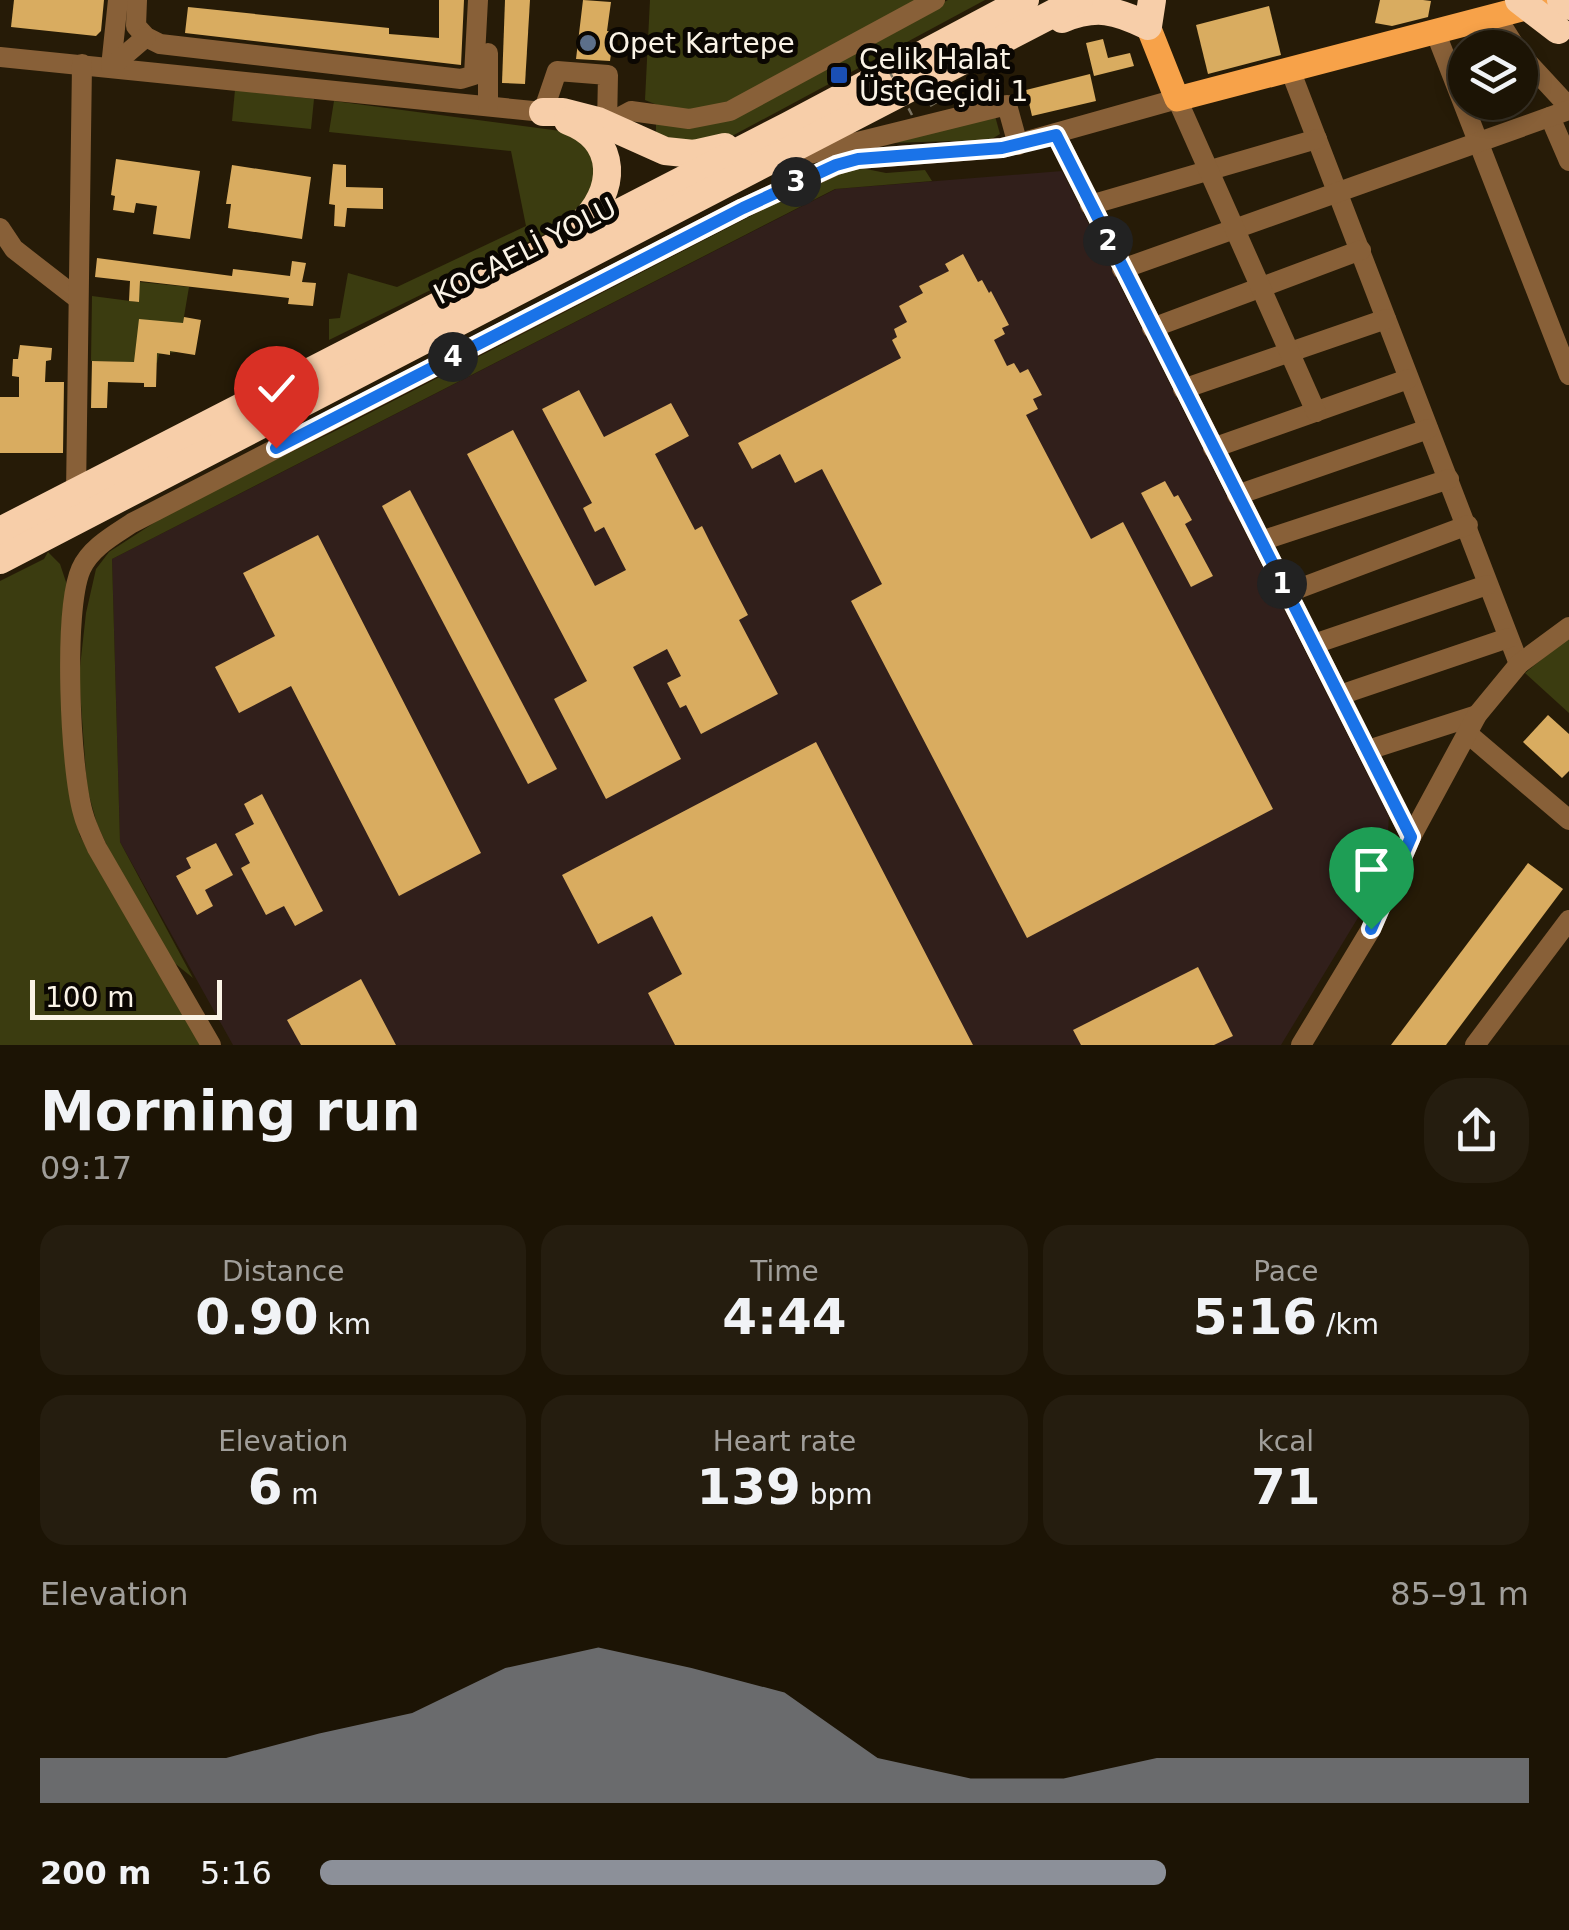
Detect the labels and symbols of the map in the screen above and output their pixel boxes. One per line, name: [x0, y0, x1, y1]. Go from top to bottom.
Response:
place label: Opet Kartepe: [608, 27, 795, 60]
marker: Opet Kartepe: [577, 32, 599, 54]
place label: Çelik Halat Üst Geçidi 1: [859, 43, 1028, 108]
marker: Çelik Halat Üst Geçidi 1: [828, 64, 850, 86]
pin: 3: [771, 157, 821, 207]
street label: KOCAELİ YOLU: [428, 191, 622, 311]
pin: 2: [1083, 216, 1133, 266]
pin: 4: [428, 332, 478, 382]
pin: [234, 346, 319, 449]
pin: 1: [1257, 559, 1307, 609]
pin: [1329, 827, 1414, 930]
scale bar: [30, 975, 222, 1020]

